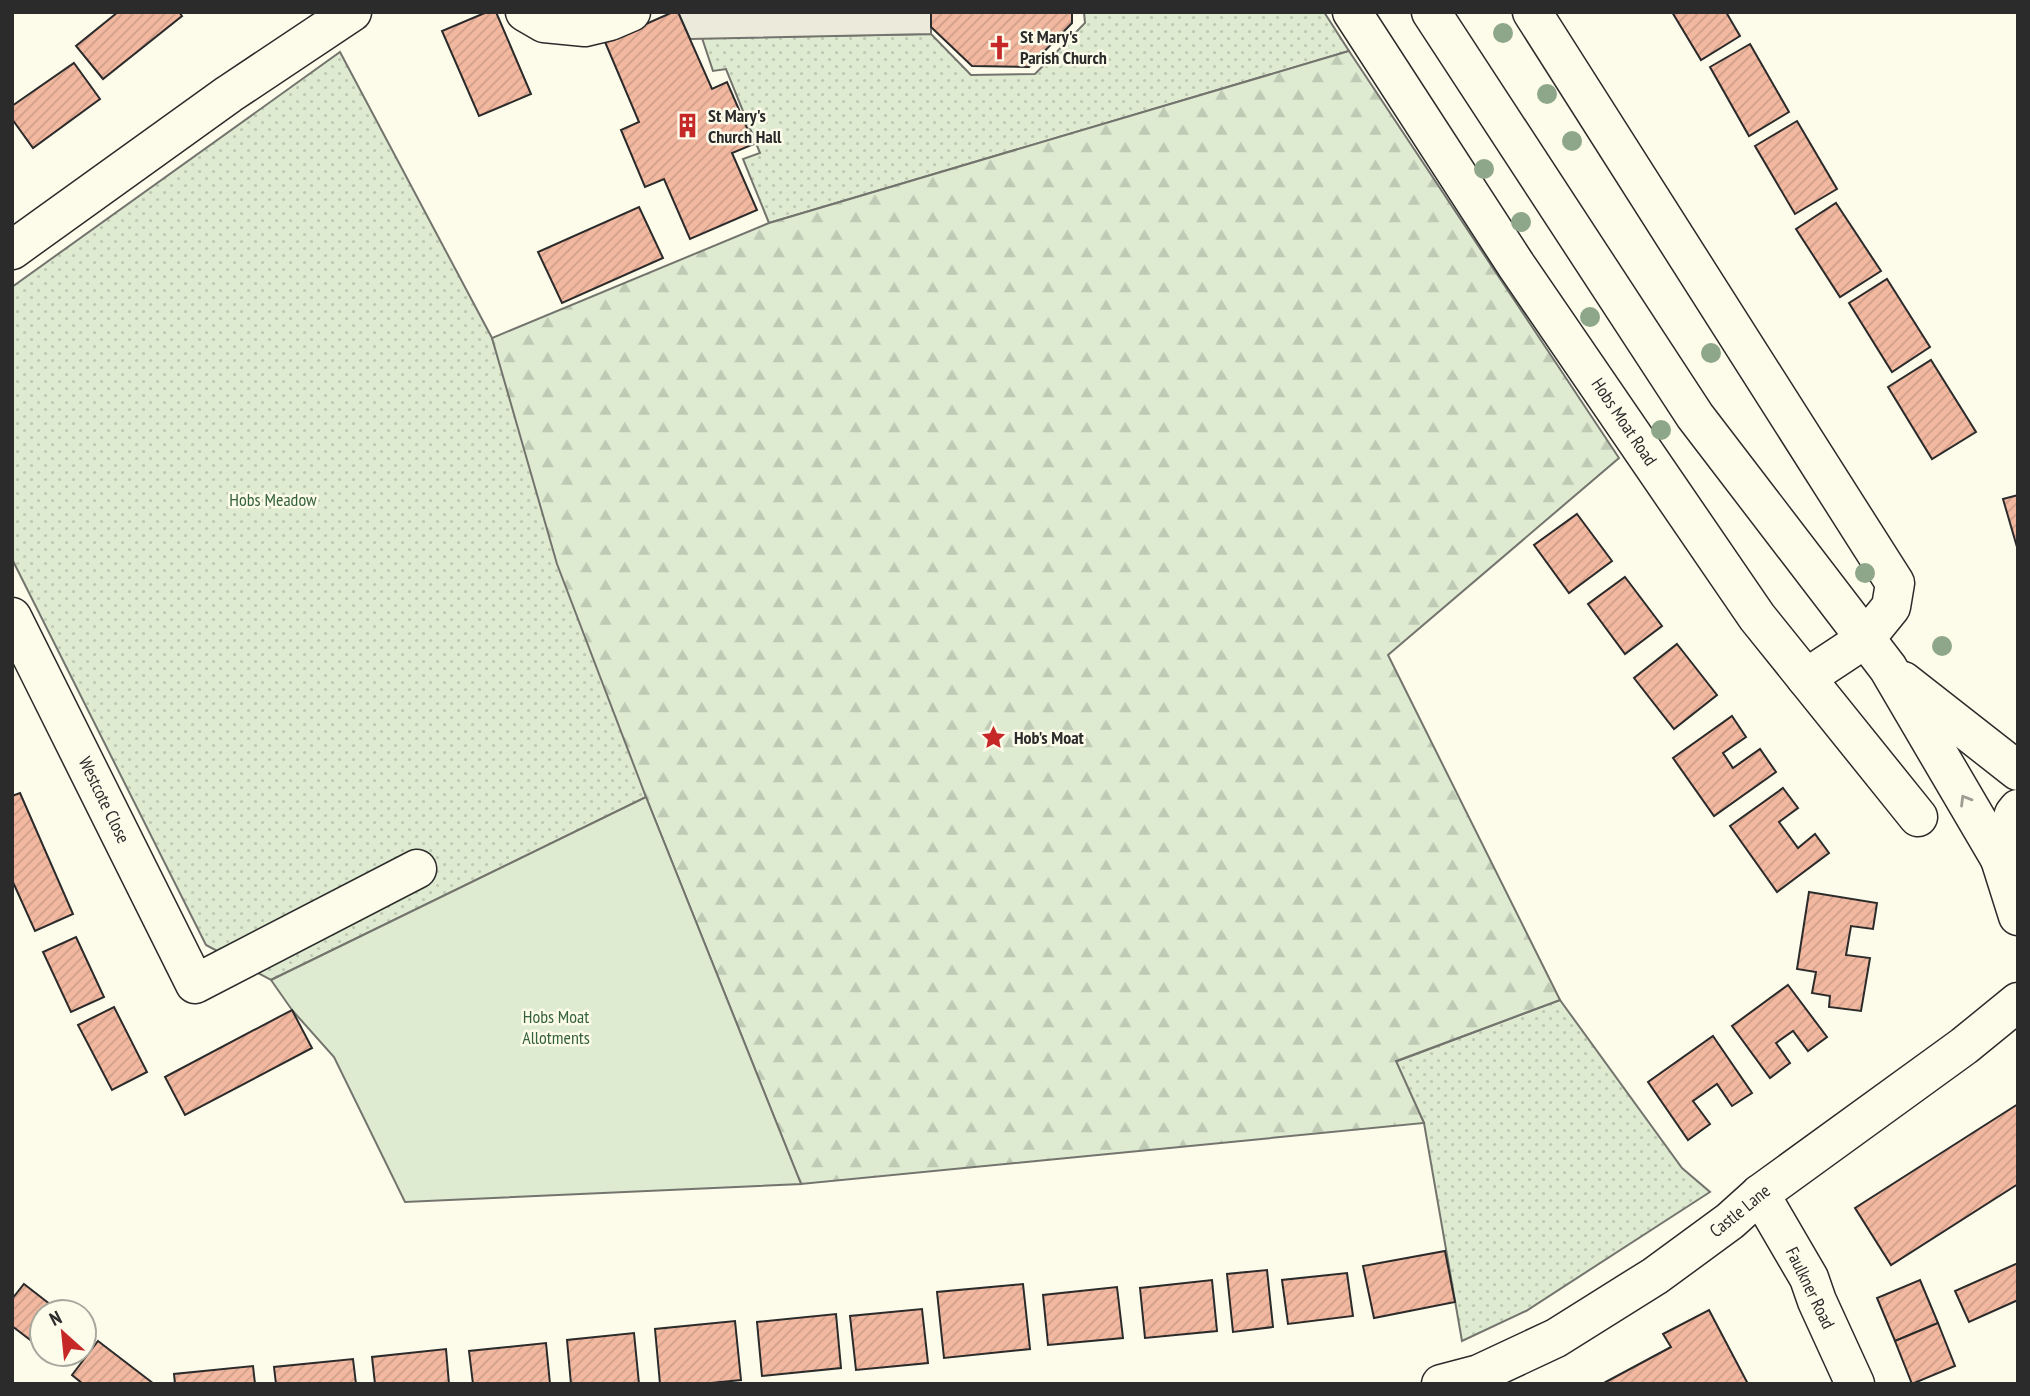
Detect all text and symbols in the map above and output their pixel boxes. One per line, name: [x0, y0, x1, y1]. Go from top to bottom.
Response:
place label: St Mary's Parish Church: [1020, 25, 1107, 69]
church icon: St Mary's Parish Church: [986, 33, 1014, 61]
place label: St Mary's Church Hall: [708, 104, 782, 148]
building icon: St Mary's Church Hall: [674, 112, 702, 140]
street label: Hobs Moat Road: [1587, 373, 1662, 470]
park label: Hobs Meadow: [229, 488, 317, 511]
place icon: Hob's Moat: [980, 724, 1008, 752]
place label: Hob's Moat: [1014, 726, 1085, 749]
street label: Westcote Close: [74, 753, 135, 847]
one-way arrow: [1961, 795, 1974, 808]
park label: Hobs Moat Allotments: [522, 1005, 590, 1049]
street label: Castle Lane: [1705, 1179, 1775, 1242]
street label: Faulkner Road: [1781, 1243, 1840, 1333]
north arrow: [28, 1298, 98, 1368]
text: N: [45, 1305, 65, 1331]

